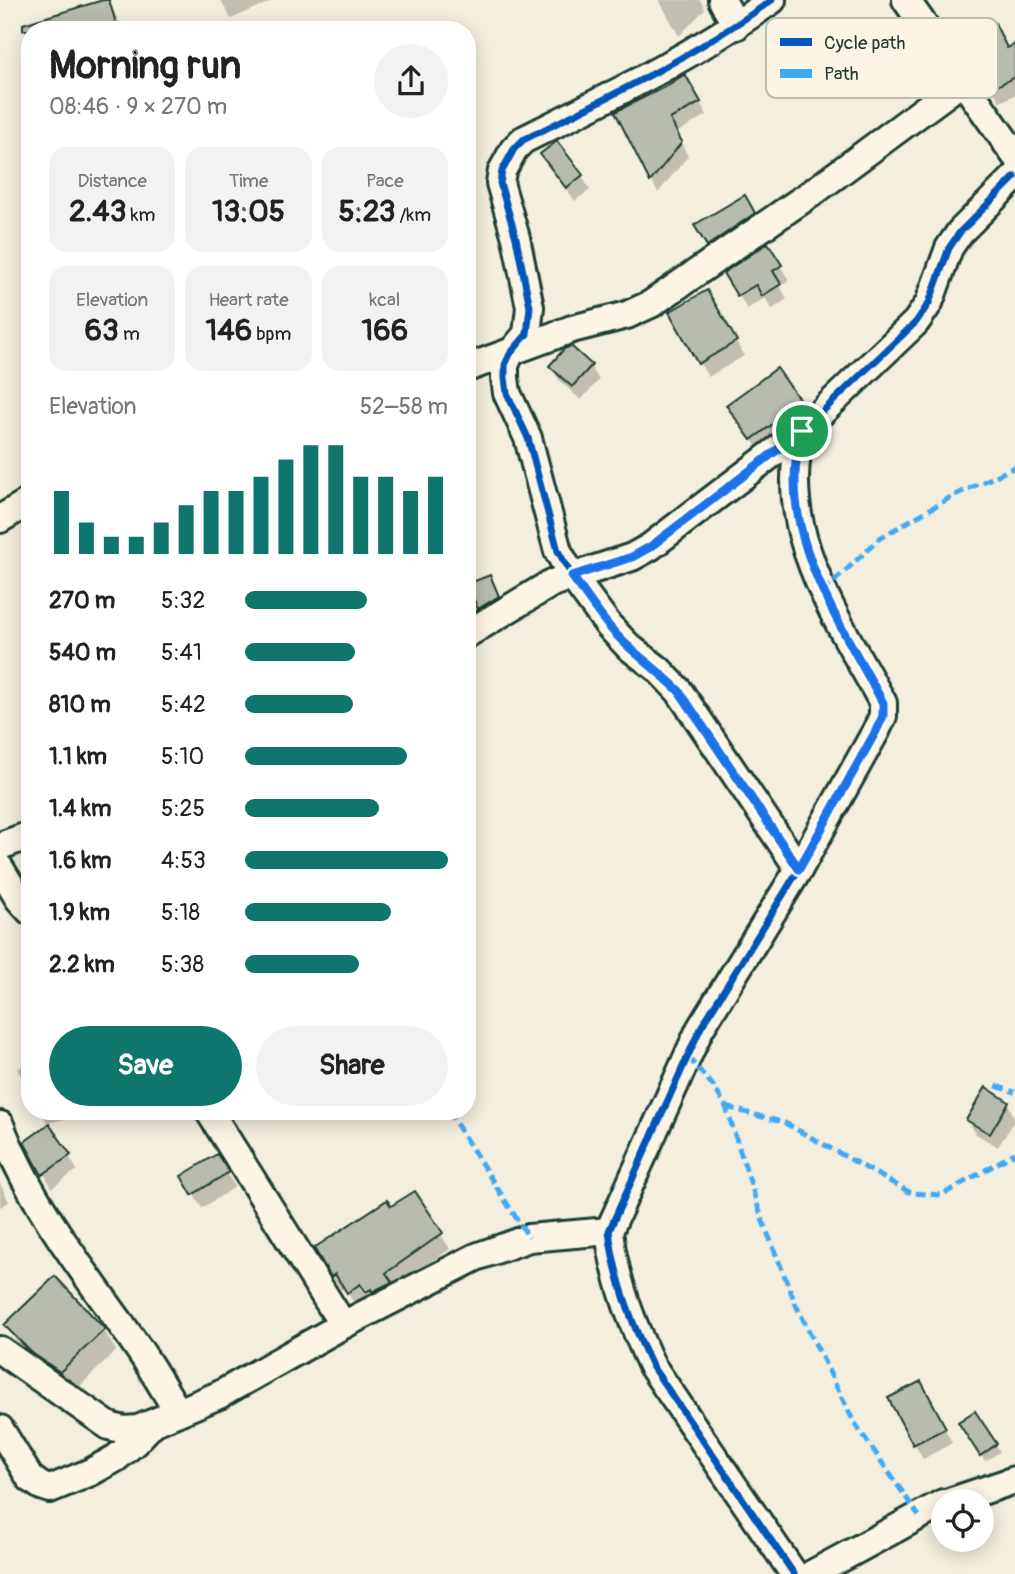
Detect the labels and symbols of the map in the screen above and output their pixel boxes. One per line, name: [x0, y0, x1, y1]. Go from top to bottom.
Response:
legend: [766, 18, 998, 98]
text: Cycle path: [824, 31, 905, 55]
text: Path: [824, 62, 859, 86]
pin: [772, 401, 832, 461]

